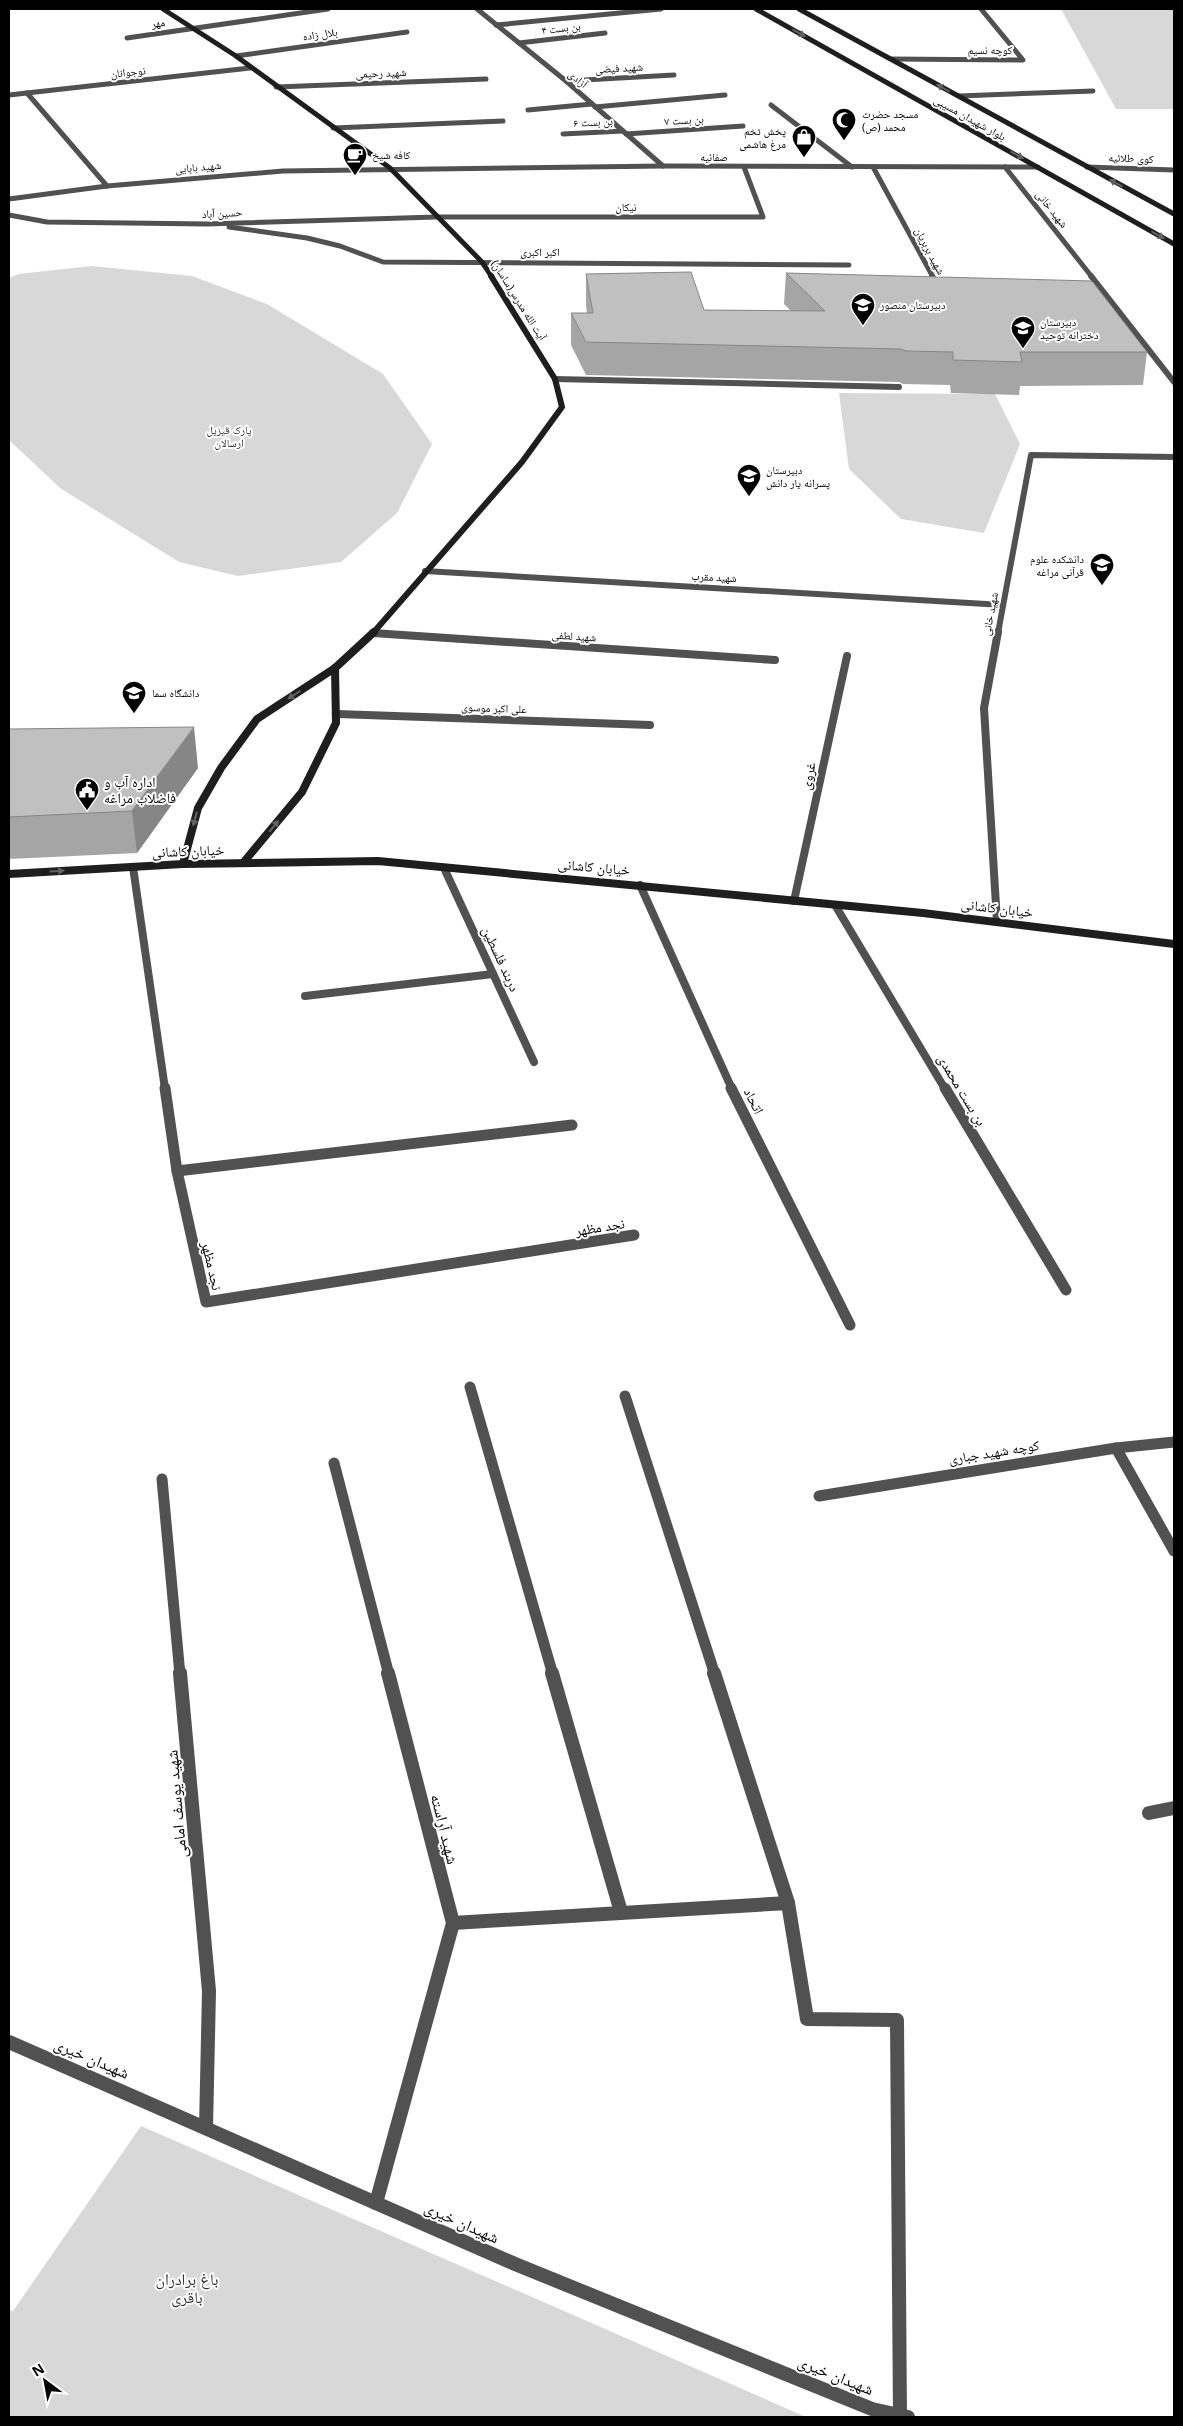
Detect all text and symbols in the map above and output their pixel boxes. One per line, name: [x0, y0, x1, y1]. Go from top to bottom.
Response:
street label: مهر: [149, 14, 166, 31]
street label: بن بست ۴: [540, 18, 581, 37]
street label: بلال زاده: [302, 24, 338, 43]
one-way arrow: [792, 28, 806, 37]
street label: کوچه نسیم: [968, 42, 1013, 58]
street label: شهید فیضی: [595, 59, 643, 76]
street label: نوجوانان: [110, 62, 146, 81]
street label: شهید رحیمی: [355, 64, 407, 81]
street label: آزادی: [566, 66, 591, 91]
one-way arrow: [936, 83, 950, 92]
street label: بلوار شهیدان مسیبی: [932, 92, 1009, 144]
place label: مسجد حضرت محمد (ص): [862, 106, 918, 134]
mosque icon: مسجد حضرت محمد (ص): [831, 107, 857, 141]
street label: بن بست ۷: [664, 111, 704, 128]
street label: بن بست ۶: [573, 113, 613, 130]
place label: پخش تخم مرغ هاشمی: [739, 123, 786, 151]
shop icon: پخش تخم مرغ هاشمی: [791, 124, 817, 158]
cafe icon: کافه شیخ: [342, 142, 368, 176]
place label: کافه شیخ: [372, 147, 411, 162]
street label: صفائیه: [700, 149, 728, 164]
street label: کوی طلائیه: [1108, 149, 1154, 166]
one-way arrow: [1010, 151, 1023, 160]
street label: شهید بابایی: [174, 157, 222, 176]
one-way arrow: [1109, 178, 1123, 187]
street label: شهید خانی: [1033, 187, 1072, 231]
street label: نیکان: [615, 199, 637, 214]
street label: حسین آباد: [201, 204, 243, 221]
street label: شهید بربریان: [912, 225, 949, 277]
one-way arrow: [1151, 231, 1166, 239]
street label: اکبر اکبری: [520, 244, 560, 259]
street label: آیت الله مدرس(ساسان): [489, 257, 550, 343]
school or university icon: دبیرستان منصور: [850, 292, 876, 326]
place label: دبیرستان منصور: [879, 297, 946, 312]
place label: دبیرستان دخترانه توحید: [1040, 314, 1099, 342]
school or university icon: دبیرستان دخترانه توحید: [1010, 315, 1036, 349]
park label: پارک قیزیل ارسالان: [207, 422, 252, 450]
place label: دبیرستان پسرانه یار دانش: [766, 462, 830, 490]
school or university icon: دبیرستان پسرانه یار دانش: [736, 463, 762, 497]
place label: دانشکده علوم قرآنی مراغه: [1030, 551, 1084, 579]
school or university icon: دانشکده علوم قرآنی مراغه: [1089, 552, 1115, 586]
street label: شهید مقرب: [691, 568, 737, 585]
street label: شهید خانی: [978, 591, 1001, 637]
street label: شهید لطفی: [551, 626, 597, 645]
school or university icon: دانشگاه سما: [121, 680, 147, 714]
place label: دانشگاه سما: [152, 685, 200, 700]
one-way arrow: [287, 690, 301, 700]
street label: علی اکبر موسوی: [461, 699, 528, 716]
street label: غروی: [795, 760, 820, 792]
place label: اداره آب و فاضلاب مراغه: [104, 772, 176, 807]
public building icon: اداره آب و فاضلاب مراغه: [74, 777, 100, 811]
one-way arrow: [191, 812, 199, 827]
one-way arrow: [268, 820, 280, 832]
street label: خیابان کاشانی: [152, 840, 225, 861]
street label: خیابان کاشانی: [557, 854, 631, 879]
one-way arrow: [50, 867, 66, 875]
street label: خیابان کاشانی: [960, 894, 1034, 921]
street label: دربند فلسطین: [478, 923, 525, 995]
street label: بن بست محمدی: [934, 1050, 991, 1129]
street label: اتحاد: [740, 1085, 769, 1117]
street label: نجد مظهر: [573, 1213, 626, 1240]
street label: نجد مظهر: [197, 1239, 227, 1292]
street label: کوچه شهید جباری: [947, 1435, 1041, 1468]
street label: شهید یوسف امامی: [160, 1749, 192, 1859]
street label: شهید آراسته: [426, 1792, 464, 1866]
street label: شهیدان خیری: [51, 2032, 133, 2084]
street label: شهیدان خیری: [421, 2196, 503, 2248]
park label: باغ برادران باقری: [156, 2268, 218, 2308]
street label: شهیدان خیری: [795, 2350, 877, 2400]
north arrow: [20, 2356, 70, 2406]
text: N: [28, 2358, 48, 2381]

